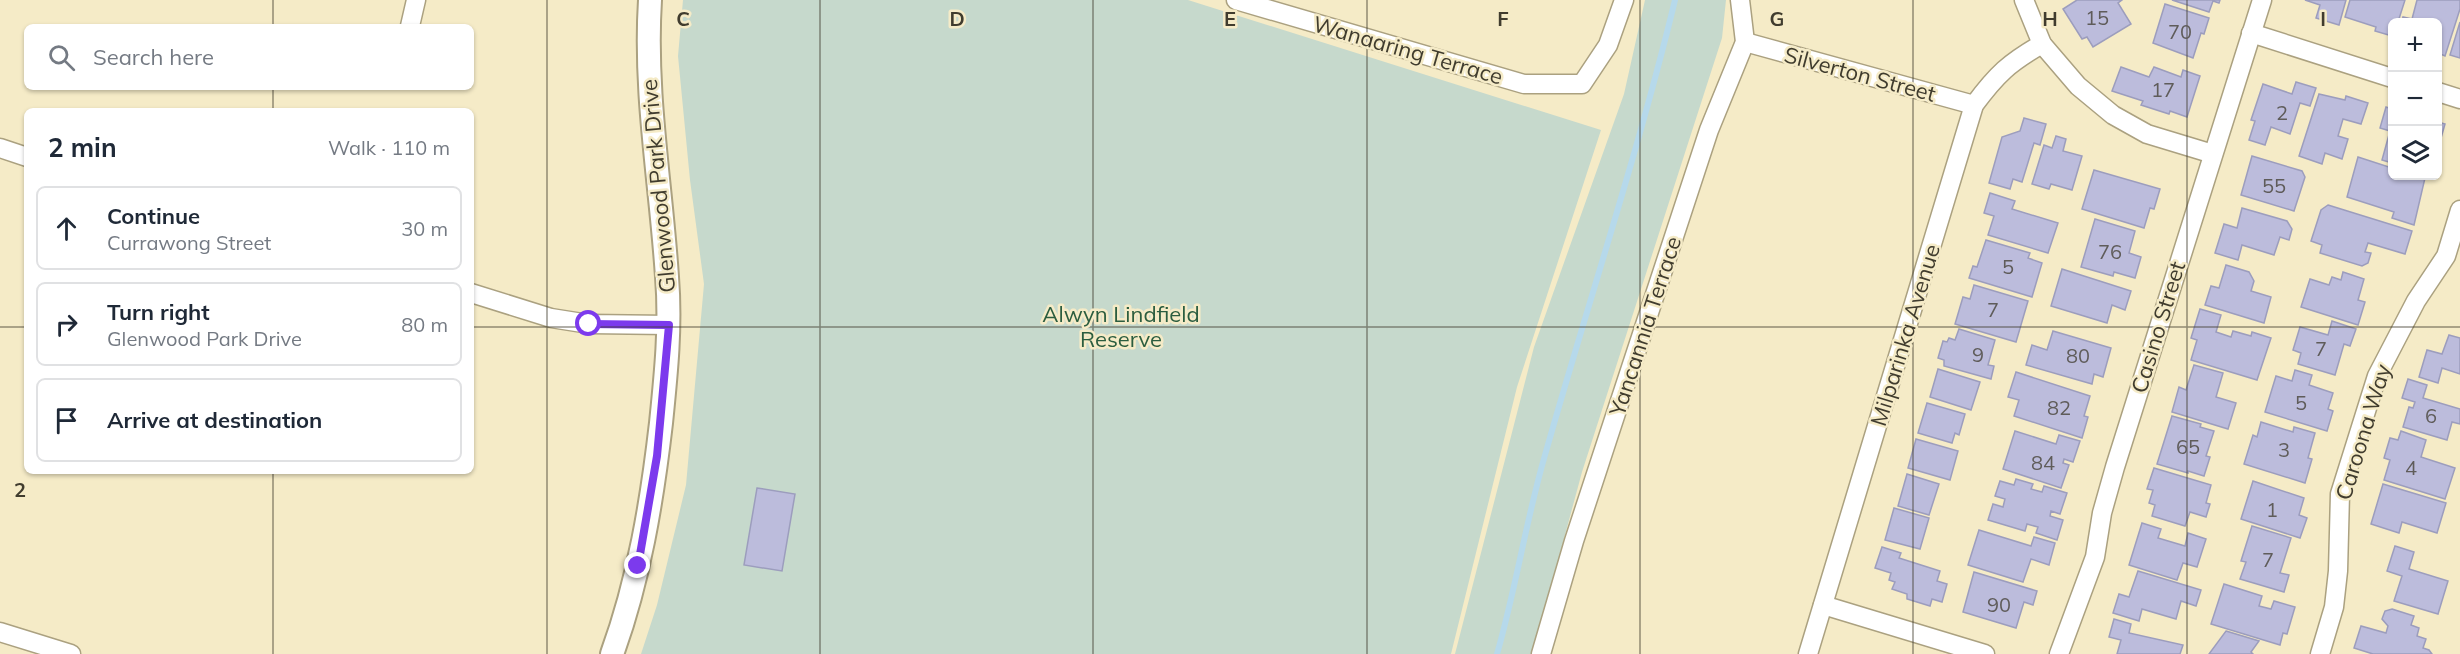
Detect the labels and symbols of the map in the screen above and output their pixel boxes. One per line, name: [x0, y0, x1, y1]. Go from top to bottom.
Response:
house number: 15: [2085, 5, 2109, 30]
text: C: [676, 6, 690, 31]
text: D: [949, 6, 965, 31]
text: E: [1224, 6, 1236, 31]
text: F: [1497, 6, 1509, 31]
text: G: [1770, 6, 1784, 31]
text: H: [2042, 6, 2058, 31]
text: I: [2320, 6, 2326, 31]
street label: Wanaaring Terrace: [1310, 10, 1506, 90]
house number: 70: [2168, 19, 2192, 44]
street label: Silverton Street: [1781, 40, 1939, 108]
house number: 17: [2151, 77, 2175, 102]
street label: Glenwood Park Drive: [635, 78, 681, 294]
house number: 2: [2276, 100, 2288, 125]
house number: 55: [2262, 173, 2286, 198]
street label: Yancannia Terrace: [1602, 233, 1687, 420]
house number: 76: [2098, 239, 2122, 264]
street label: Milparinka Avenue: [1864, 241, 1946, 429]
house number: 5: [2002, 254, 2014, 279]
street label: Casino Street: [2125, 258, 2191, 396]
house number: 7: [1987, 297, 1999, 322]
park label: Alwyn Lindfield Reserve: [1042, 300, 1200, 353]
route start: [575, 310, 601, 336]
house number: 7: [2315, 336, 2327, 361]
house number: 9: [1972, 342, 1984, 367]
house number: 80: [2066, 343, 2090, 368]
street label: Caroona Way: [2329, 360, 2397, 503]
house number: 5: [2295, 390, 2307, 415]
house number: 82: [2047, 395, 2071, 420]
house number: 6: [2425, 403, 2437, 428]
house number: 65: [2176, 434, 2200, 459]
house number: 3: [2278, 437, 2290, 462]
house number: 84: [2031, 450, 2055, 475]
house number: 4: [2405, 455, 2417, 480]
text: 2: [14, 477, 26, 502]
house number: 1: [2266, 497, 2278, 522]
house number: 7: [2262, 547, 2274, 572]
route end: [624, 552, 650, 578]
house number: 90: [1987, 592, 2011, 617]

